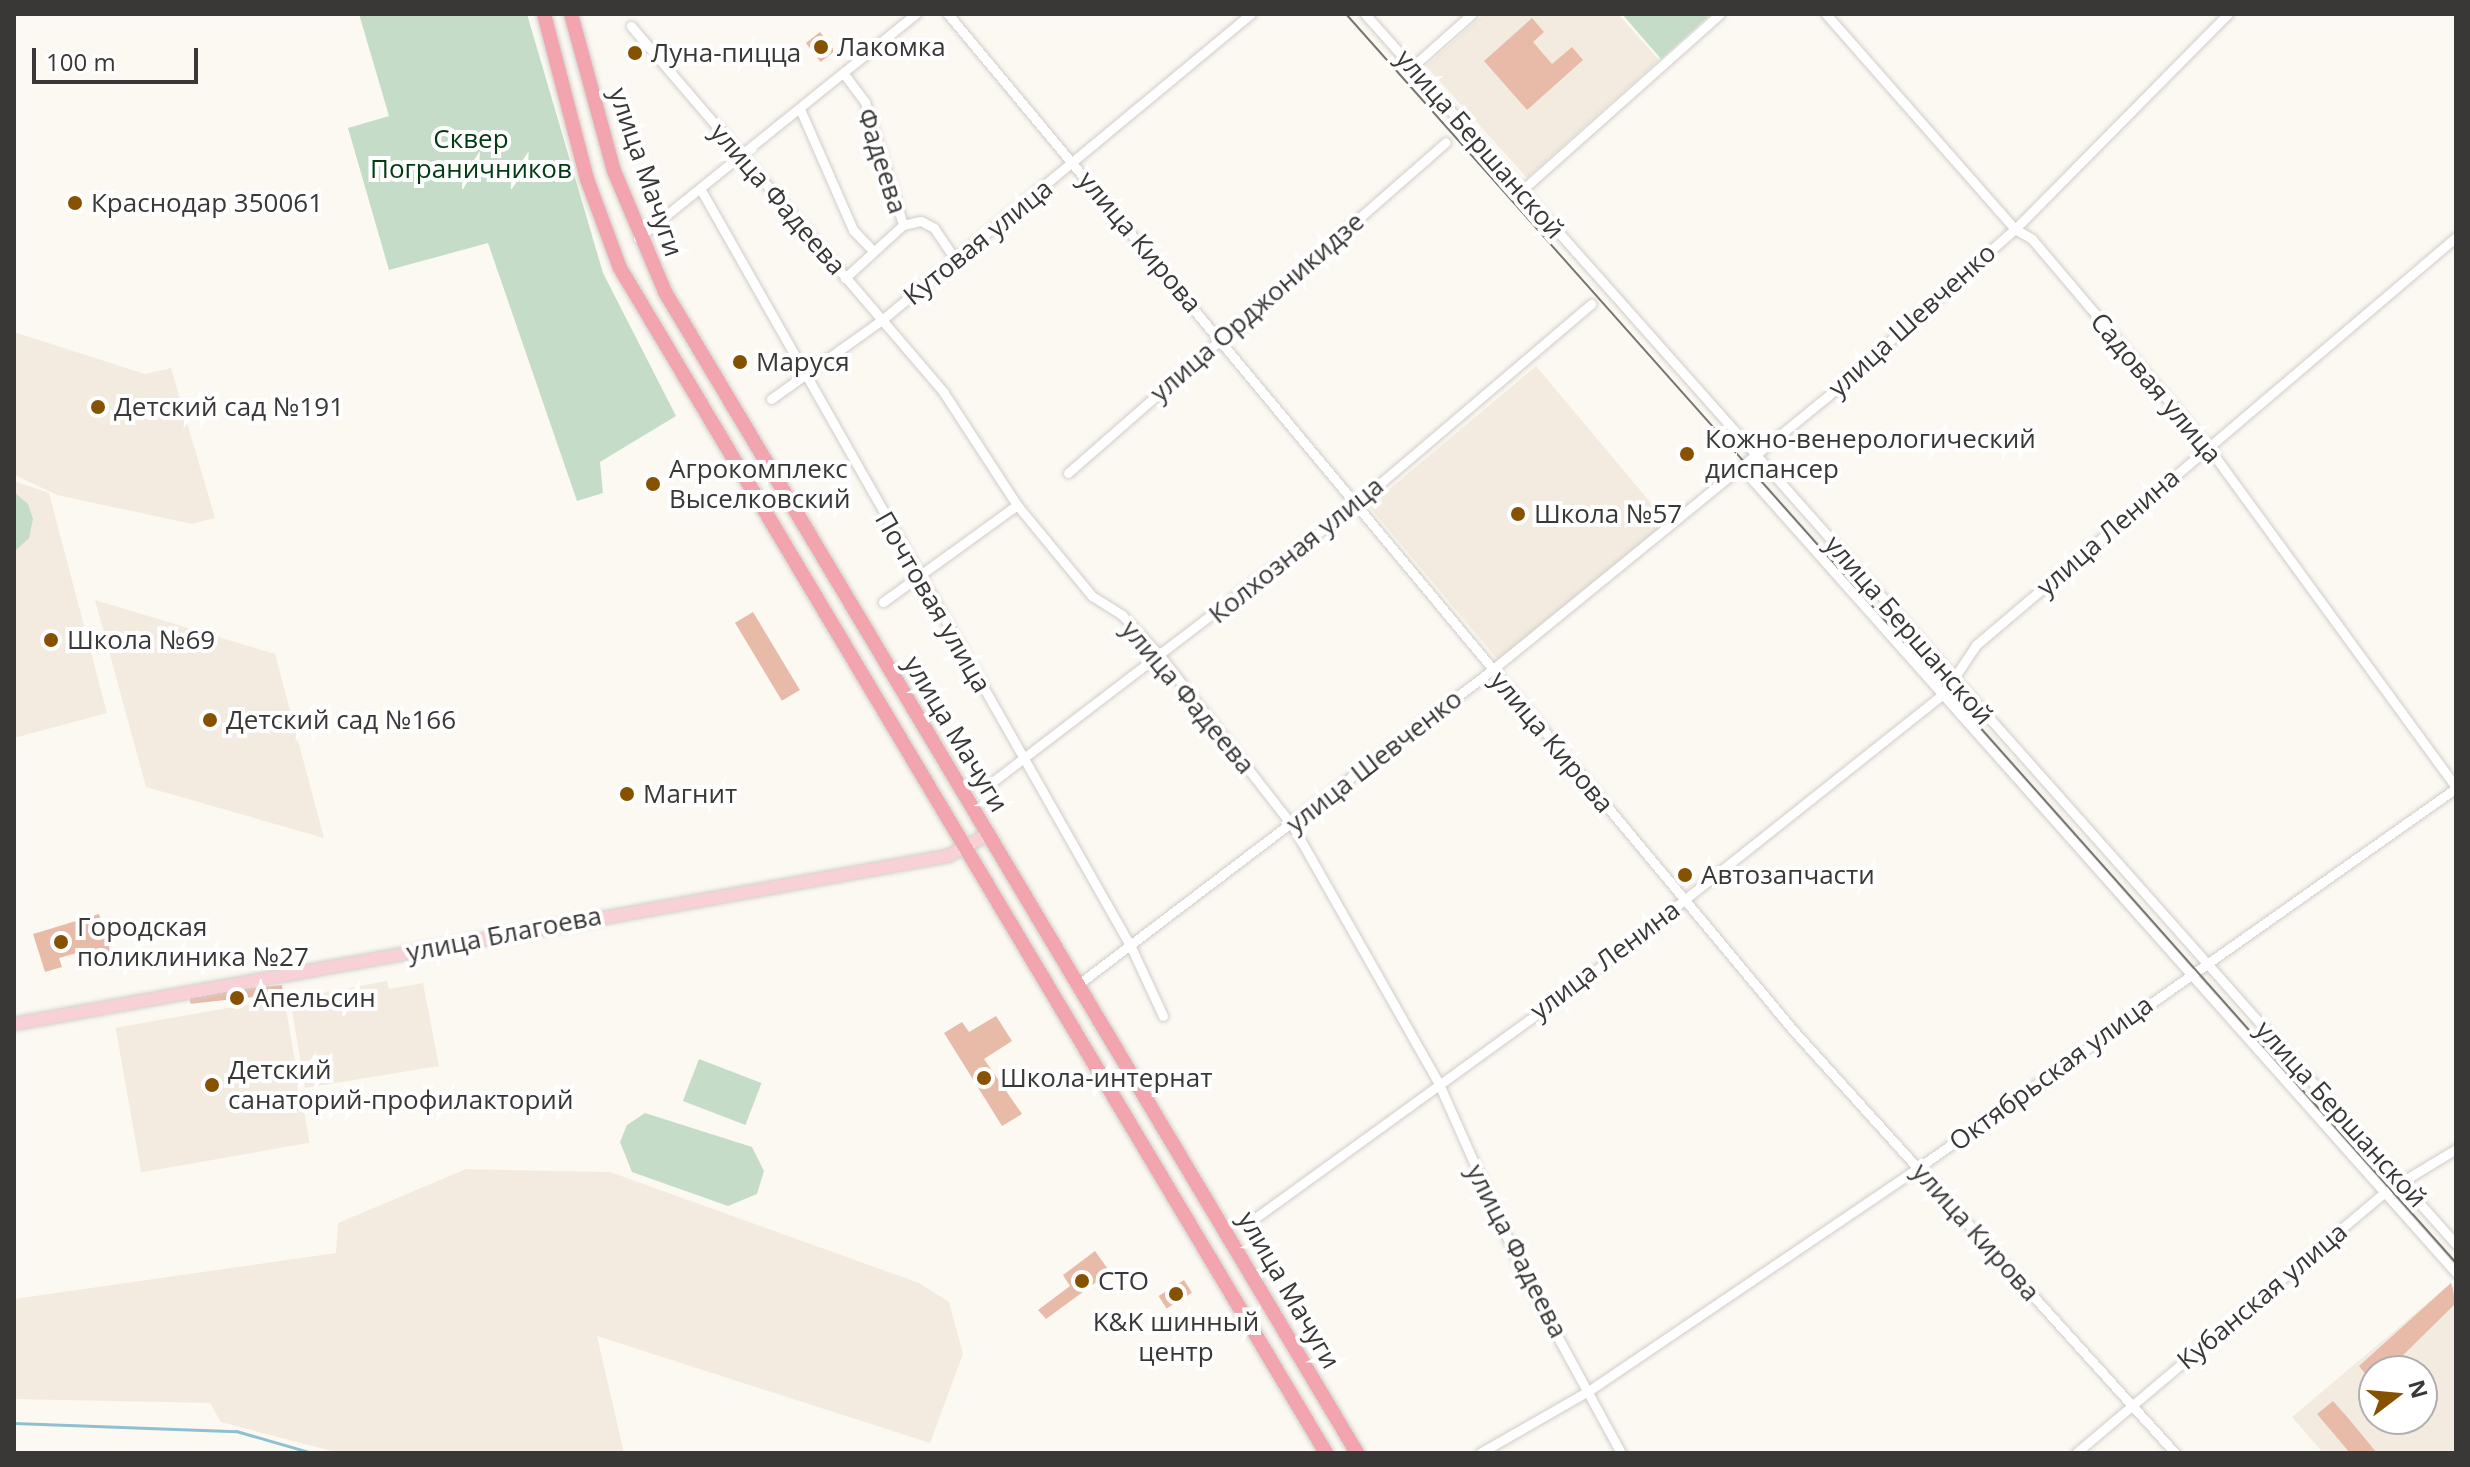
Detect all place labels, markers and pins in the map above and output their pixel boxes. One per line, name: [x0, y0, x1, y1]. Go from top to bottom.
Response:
place label: Лакомка: [837, 31, 946, 63]
place label: Луна-пицца: [651, 37, 801, 69]
marker: Лакомка: [812, 38, 830, 56]
marker: Луна-пицца: [626, 44, 644, 62]
place label: Краснодар 350061: [91, 187, 323, 219]
marker: Краснодар 350061: [66, 194, 84, 212]
place label: Маруся: [756, 346, 850, 378]
marker: Маруся: [731, 353, 749, 371]
place label: Детский сад №191: [114, 391, 344, 423]
marker: Детский сад №191: [89, 398, 107, 416]
place label: Кожно-венерологический диспансер: [1705, 423, 2036, 484]
marker: Кожно-венерологический диспансер: [1676, 443, 1698, 465]
place label: Агрокомплекс Выселковский: [669, 453, 851, 514]
marker: Агрокомплекс Выселковский: [644, 475, 662, 493]
place label: Школа №57: [1534, 498, 1682, 530]
marker: Школа №57: [1509, 505, 1527, 523]
place label: Школа №69: [67, 624, 215, 656]
marker: Школа №69: [42, 631, 60, 649]
place label: Детский сад №166: [226, 704, 456, 736]
marker: Детский сад №166: [201, 711, 219, 729]
place label: Магнит: [643, 778, 737, 810]
marker: Магнит: [618, 785, 636, 803]
place label: Автозапчасти: [1701, 859, 1875, 891]
marker: Автозапчасти: [1676, 866, 1694, 884]
place label: Городская поликлиника №27: [77, 911, 309, 972]
marker: Городская поликлиника №27: [52, 933, 70, 951]
place label: Апельсин: [253, 982, 376, 1014]
marker: Апельсин: [228, 989, 246, 1007]
place label: Детский санаторий-профилакторий: [228, 1054, 573, 1116]
place label: Школа-интернат: [1000, 1062, 1212, 1094]
marker: Школа-интернат: [975, 1069, 993, 1087]
marker: Детский санаторий-профилакторий: [203, 1076, 221, 1094]
place label: СТО: [1098, 1265, 1149, 1297]
marker: СТО: [1073, 1272, 1091, 1290]
marker: K&K шинный центр: [1167, 1285, 1185, 1303]
place label: K&K шинный центр: [1093, 1306, 1259, 1368]

